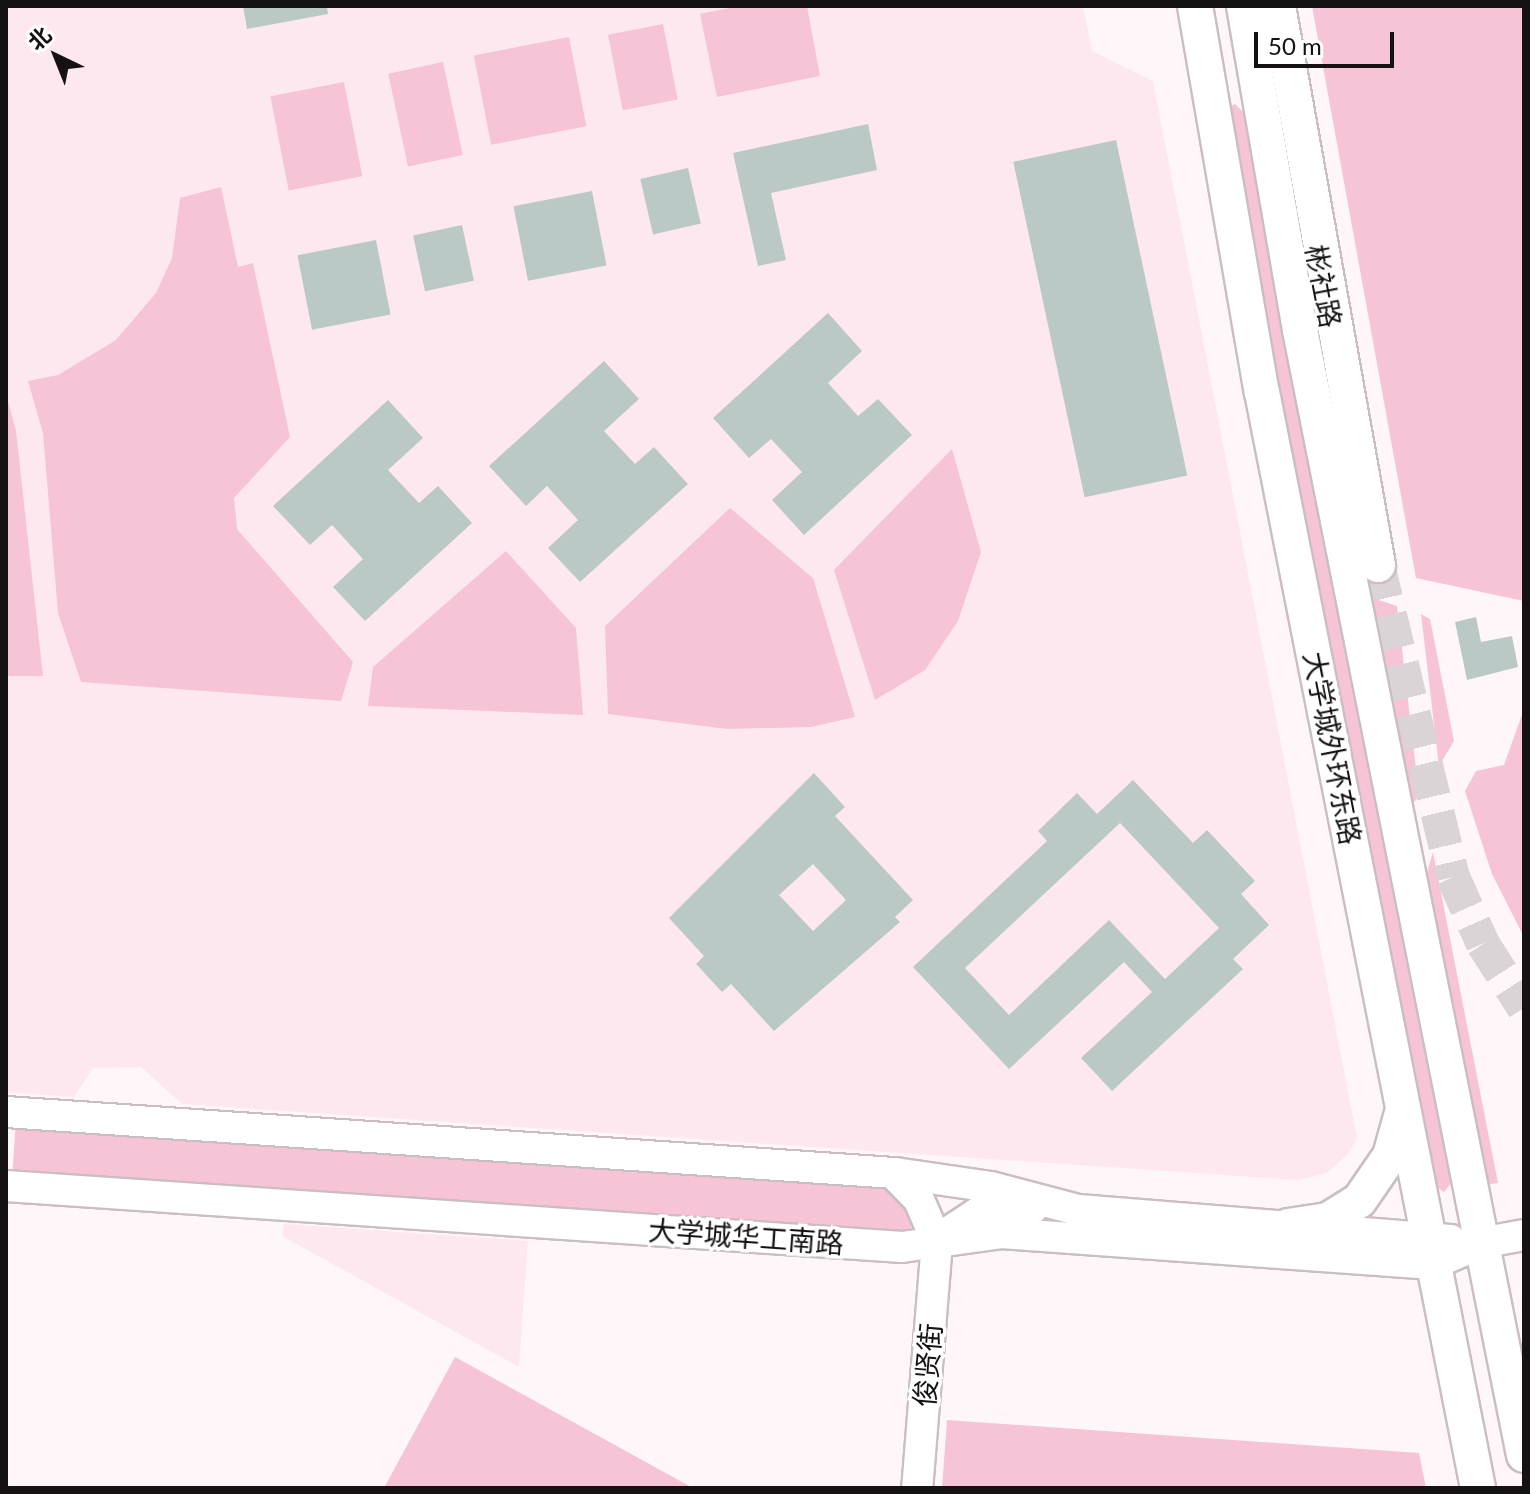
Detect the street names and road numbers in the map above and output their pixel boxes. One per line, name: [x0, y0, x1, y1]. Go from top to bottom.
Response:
street label: 彬社路: [1299, 242, 1349, 330]
street label: 大学城外环东路: [1298, 649, 1368, 847]
street label: 大学城华工南路: [647, 1212, 845, 1260]
street label: 俊贤街: [907, 1322, 947, 1408]

